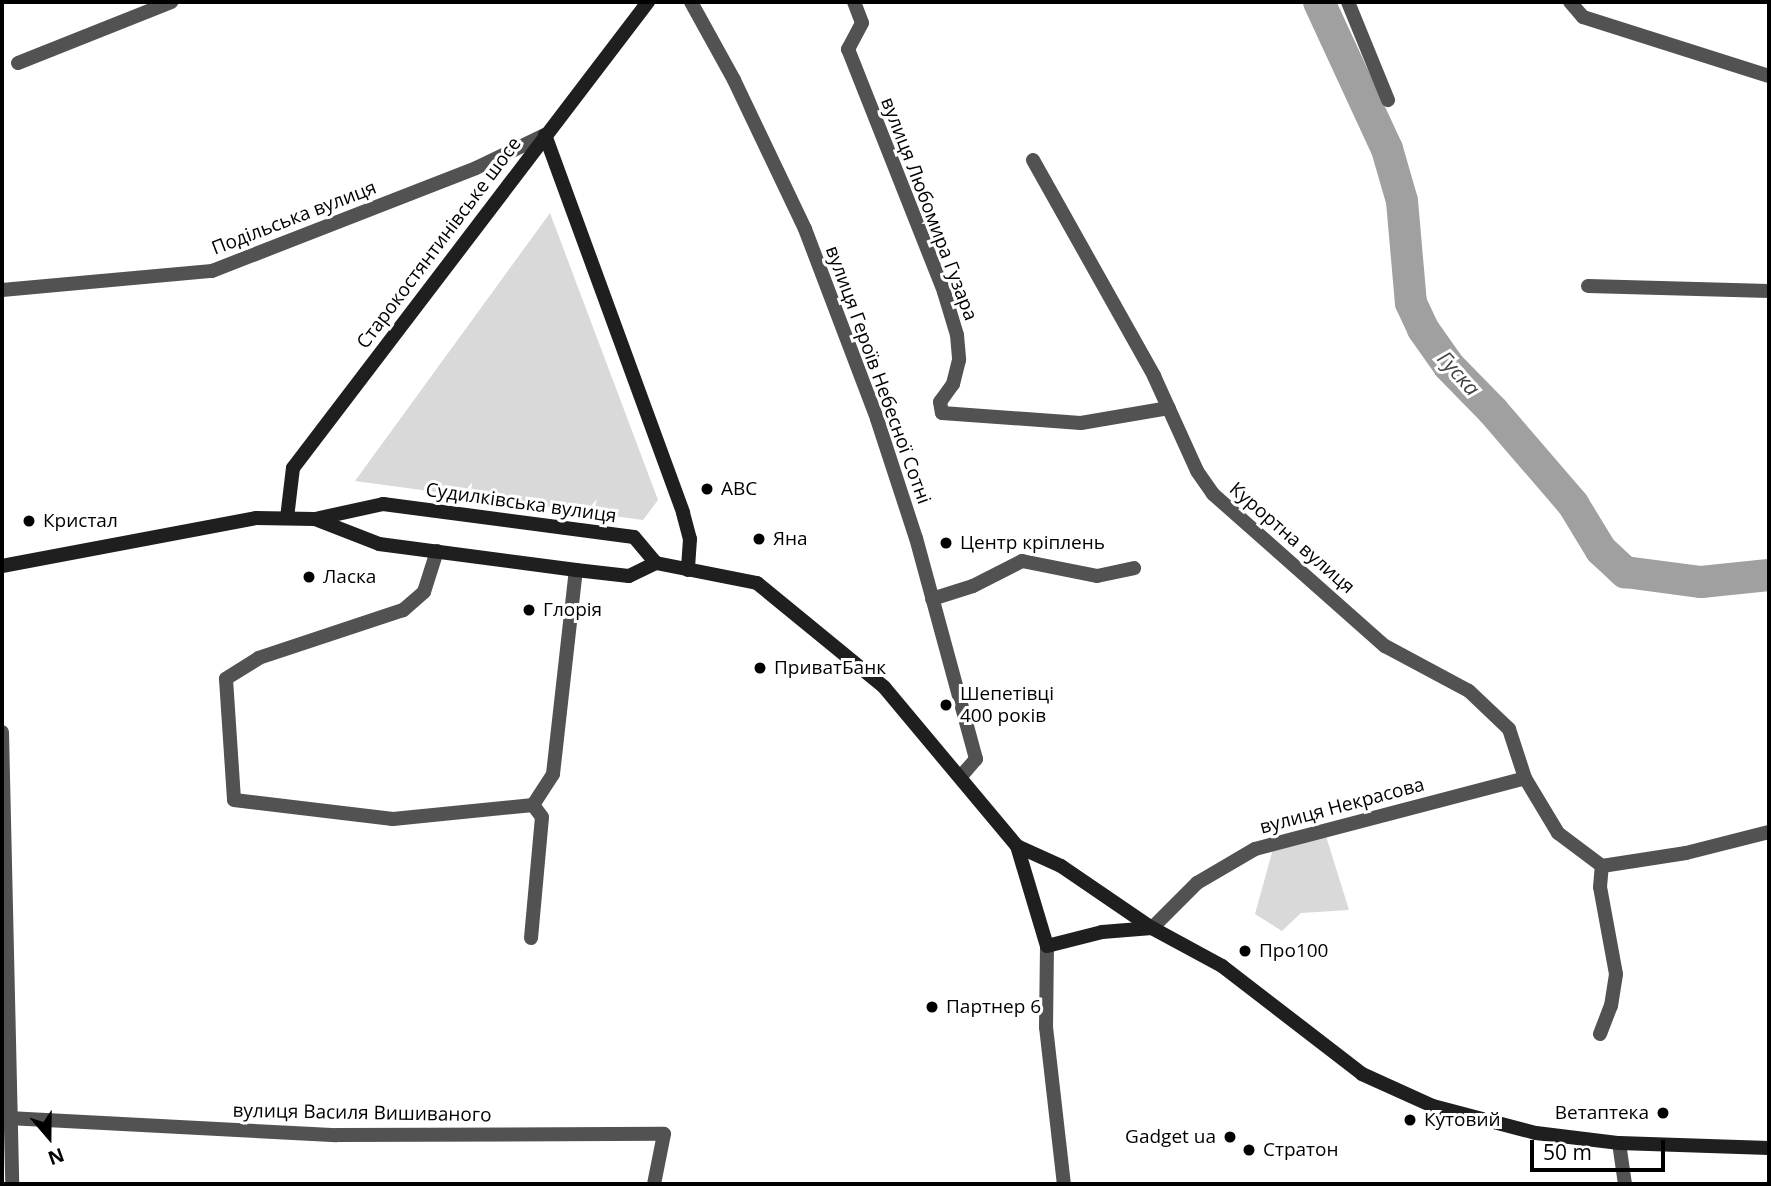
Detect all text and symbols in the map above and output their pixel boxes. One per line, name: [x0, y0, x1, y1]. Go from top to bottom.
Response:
street label: вулиця Любомира Гузара: [876, 94, 982, 324]
street label: Старокостянтинівське шосе: [352, 133, 526, 353]
street label: Подільська вулиця: [208, 176, 380, 260]
street label: вулиця Героїв Небесної Сотні: [821, 243, 935, 507]
water label: Гуска: [1433, 346, 1485, 400]
street label: Судилківська вулиця: [424, 478, 618, 528]
place label: АВС: [721, 478, 757, 500]
street label: Курортна вулиця: [1225, 478, 1359, 598]
marker: АВС: [699, 481, 715, 497]
place label: Кристал: [43, 510, 118, 532]
marker: Кристал: [21, 513, 37, 529]
place label: Яна: [773, 528, 808, 550]
marker: Яна: [751, 531, 767, 547]
place label: Центр кріплень: [960, 532, 1105, 554]
marker: Центр кріплень: [938, 535, 954, 551]
place label: Ласка: [323, 566, 376, 588]
marker: Ласка: [301, 569, 317, 585]
place label: Глорія: [543, 599, 602, 621]
marker: Глорія: [521, 602, 537, 618]
place label: ПриватБанк: [774, 657, 886, 679]
marker: ПриватБанк: [752, 660, 768, 676]
place label: Шепетівці 400 років: [960, 683, 1054, 727]
marker: Шепетівці 400 років: [938, 697, 954, 713]
street label: вулиця Некрасова: [1257, 773, 1427, 839]
place label: Про100: [1259, 940, 1328, 962]
marker: Про100: [1237, 943, 1253, 959]
place label: Партнер 6: [946, 996, 1041, 1018]
marker: Партнер 6: [924, 999, 940, 1015]
street label: вулиця Василя Вишиваного: [232, 1099, 492, 1127]
north arrow: [14, 1102, 84, 1172]
place label: Ветаптека: [1555, 1102, 1649, 1124]
marker: Ветаптека: [1655, 1105, 1671, 1121]
place label: Кутовий: [1424, 1109, 1501, 1131]
marker: Кутовий: [1402, 1112, 1418, 1128]
place label: Gadget ua: [1125, 1126, 1216, 1148]
scale bar: [1533, 1126, 1668, 1170]
marker: Gadget ua: [1222, 1129, 1238, 1145]
text: 50 m: [1543, 1138, 1592, 1166]
place label: Стратон: [1263, 1139, 1338, 1161]
text: N: [44, 1142, 68, 1172]
marker: Стратон: [1241, 1142, 1257, 1158]

